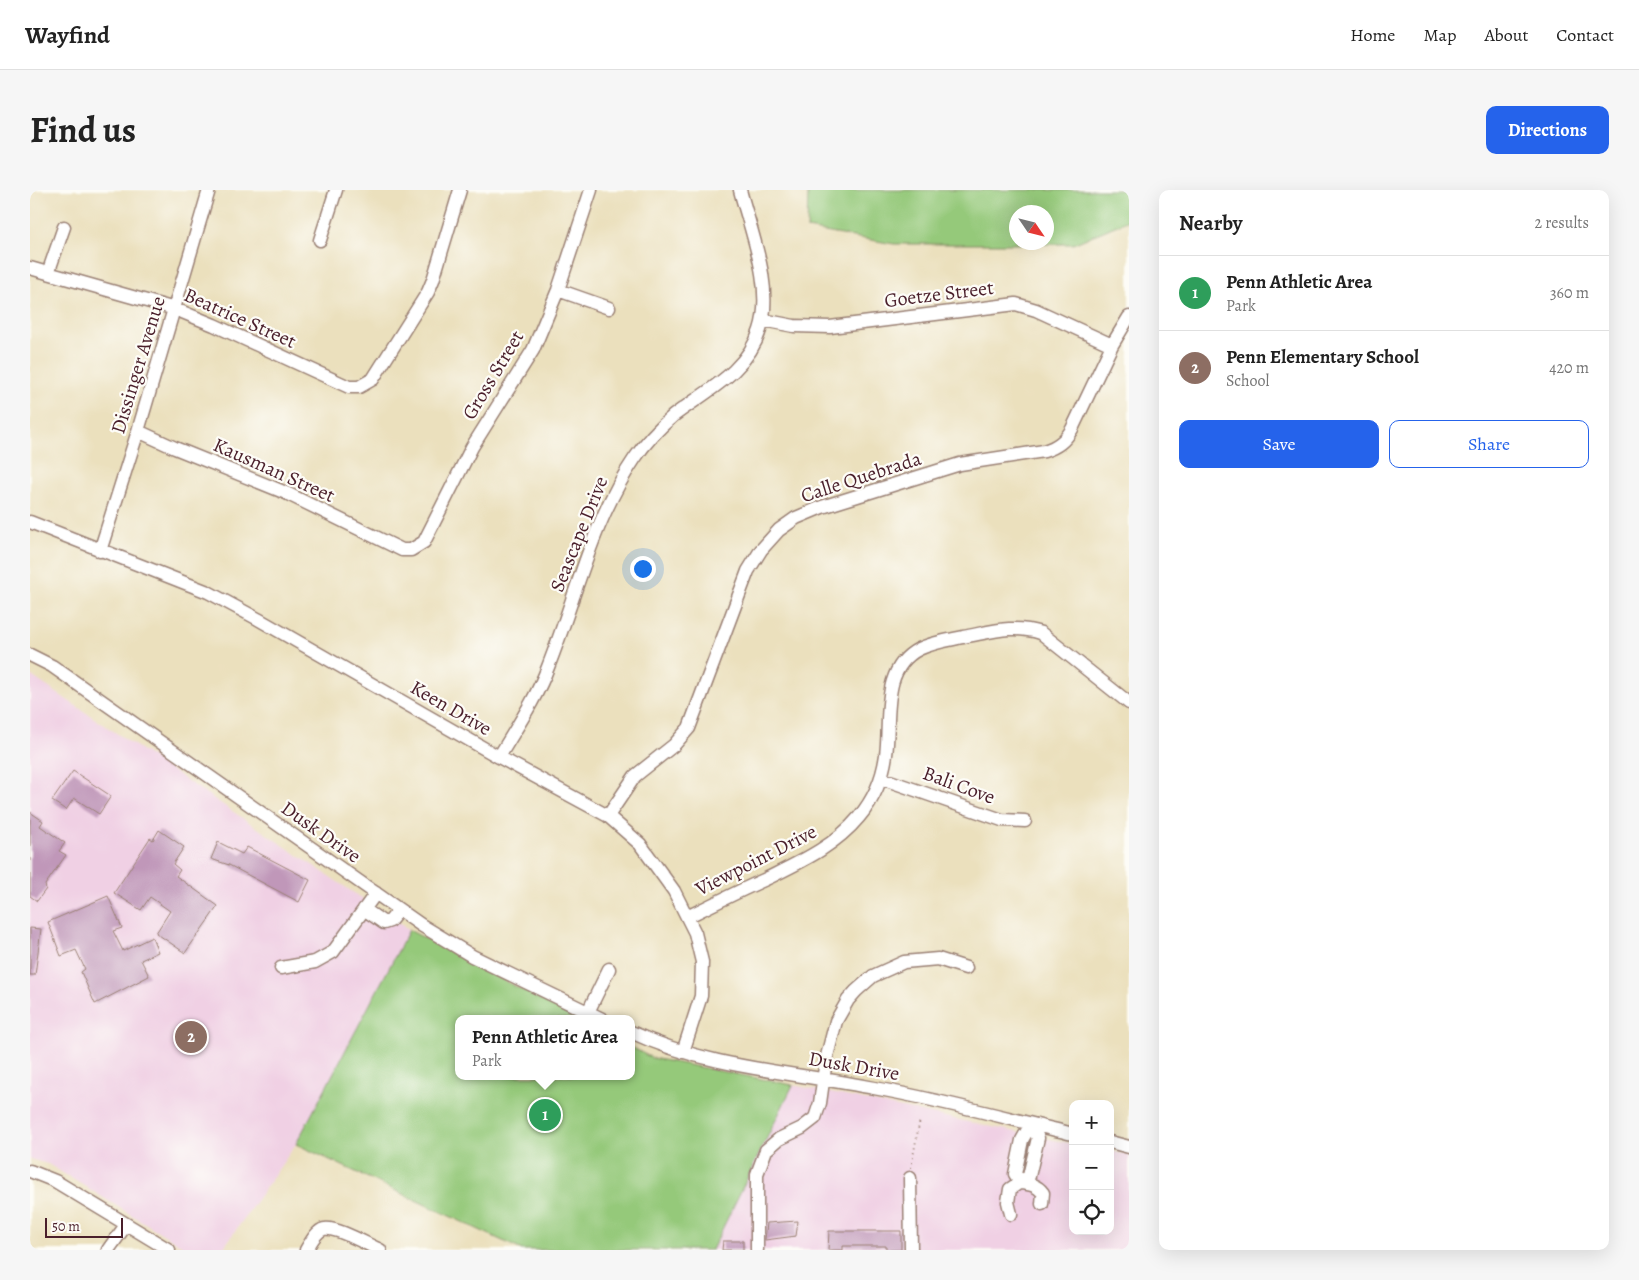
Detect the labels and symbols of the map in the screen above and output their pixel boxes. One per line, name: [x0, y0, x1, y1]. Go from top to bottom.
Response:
north arrow: [1009, 205, 1054, 250]
street label: Goetze Street: [883, 274, 996, 314]
street label: Beatrice Street: [180, 281, 301, 355]
street label: Dissinger Avenue: [104, 293, 172, 437]
street label: Gross Street: [456, 325, 530, 425]
street label: Kausman Street: [209, 431, 340, 509]
street label: Calle Quebrada: [797, 445, 925, 509]
street label: Seascape Drive: [544, 472, 614, 596]
your location: [630, 556, 656, 582]
street label: Keen Drive: [405, 674, 497, 742]
street label: Bali Cove: [919, 759, 999, 811]
street label: Dusk Drive: [276, 795, 366, 869]
street label: Viewpoint Drive: [690, 818, 821, 903]
pin: 2: [175, 1018, 207, 1056]
street label: Dusk Drive: [806, 1045, 902, 1087]
pin: 1: [529, 1096, 561, 1134]
scale bar: [45, 1215, 122, 1238]

